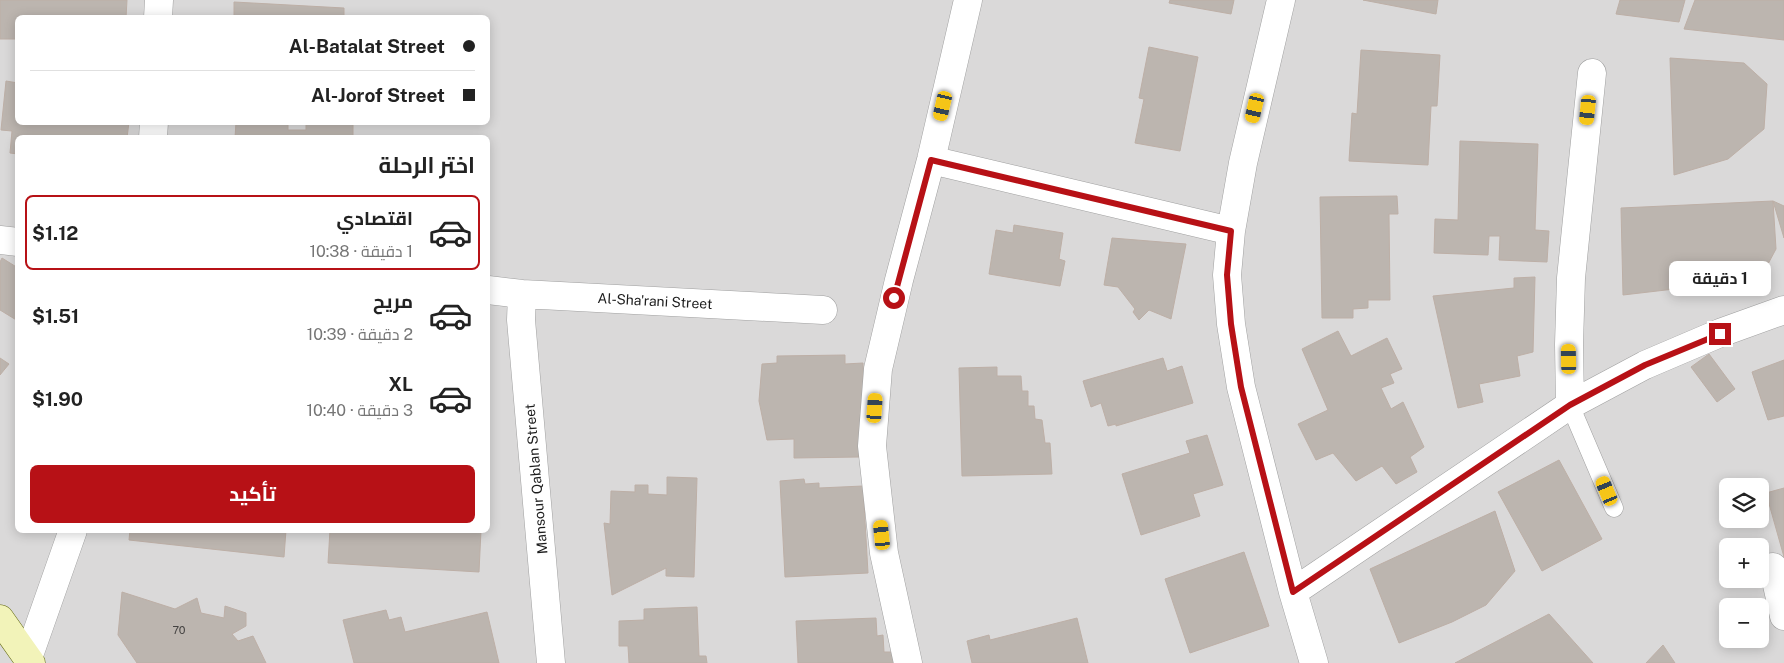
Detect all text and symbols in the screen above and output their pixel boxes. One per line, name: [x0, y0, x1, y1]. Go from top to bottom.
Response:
text: Al-Batalat Street: [289, 35, 445, 57]
text: Al-Jorof Street: [311, 84, 445, 106]
car: [932, 90, 953, 122]
car: [1244, 92, 1265, 124]
car: [1578, 94, 1597, 126]
text: اختر الرحلة: [379, 152, 475, 178]
text: اقتصادي: [337, 207, 413, 229]
icon: car: [428, 210, 473, 255]
text: $1.12: [32, 222, 78, 244]
text: 1 دقيقة · 10:38: [309, 242, 413, 261]
callout: 1 دقيقة: [1669, 262, 1771, 296]
text: 1 دقيقة: [1692, 269, 1748, 288]
route start: [883, 287, 905, 309]
text: مريح: [373, 290, 413, 312]
street label: Al-Sha'rani Street: [597, 290, 713, 312]
icon: car: [428, 293, 473, 338]
text: $1.51: [32, 305, 79, 327]
route end: [1709, 323, 1731, 345]
text: 2 دقيقة · 10:39: [307, 325, 413, 344]
car: [1561, 344, 1576, 374]
text: XL: [388, 373, 413, 395]
icon: car: [428, 376, 473, 421]
text: $1.90: [32, 388, 83, 410]
car: [866, 393, 883, 423]
text: 3 دقيقة · 10:40: [306, 401, 413, 420]
street label: Mansour Qablan Street: [521, 403, 551, 555]
button: تأكيد: [30, 465, 475, 523]
car: [1594, 474, 1619, 508]
map controls: [1719, 478, 1769, 648]
button: layers: [1719, 478, 1769, 528]
car: [872, 519, 891, 551]
button: +: [1719, 538, 1769, 588]
button: −: [1719, 598, 1769, 648]
house number: 70: [172, 624, 186, 636]

